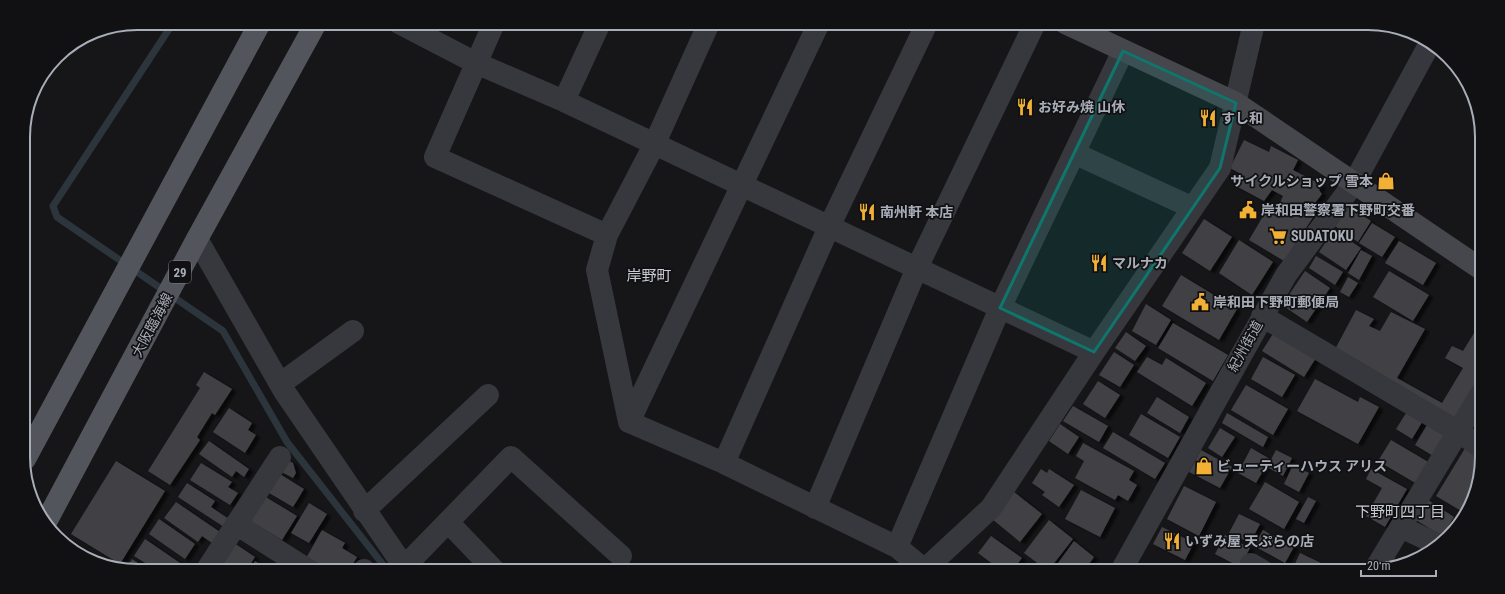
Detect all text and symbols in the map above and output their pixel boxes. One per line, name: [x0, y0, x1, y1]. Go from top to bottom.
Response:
restaurant icon: お好み焼 山休: [1015, 97, 1035, 117]
place label: お好み焼 山休: [1038, 99, 1125, 115]
restaurant icon: すし和: [1198, 108, 1218, 128]
place label: すし和: [1221, 110, 1263, 126]
shop icon: サイクルショップ 雪本: [1376, 171, 1396, 191]
place label: サイクルショップ 雪本: [1230, 173, 1373, 189]
public building icon: 岸和田警察署下野町交番: [1238, 200, 1258, 220]
restaurant icon: 南州軒 本店: [857, 202, 877, 222]
place label: 岸和田警察署下野町交番: [1261, 202, 1415, 218]
place label: 南州軒 本店: [880, 204, 953, 220]
supermarket icon: SUDATOKU: [1268, 226, 1288, 246]
place label: SUDATOKU: [1291, 228, 1353, 244]
restaurant icon: マルナカ: [1089, 253, 1109, 273]
place label: マルナカ: [1112, 255, 1168, 271]
road number: 29: [169, 261, 191, 283]
district label: 岸野町: [626, 267, 672, 285]
street label: 大阪臨海線: [129, 290, 175, 360]
public building icon: 岸和田下野町郵便局: [1190, 292, 1210, 312]
place label: 岸和田下野町郵便局: [1213, 294, 1339, 310]
street label: 紀州街道: [1224, 318, 1266, 374]
shop icon: ビューティーハウス アリス: [1194, 456, 1214, 476]
place label: ビューティーハウス アリス: [1217, 458, 1387, 474]
district label: 下野町四丁目: [1355, 503, 1445, 521]
restaurant icon: いずみ屋 天ぷらの店: [1162, 531, 1182, 551]
place label: いずみ屋 天ぷらの店: [1185, 533, 1314, 549]
scale bar: [1361, 552, 1436, 578]
text: 20 m: [1367, 559, 1391, 573]

